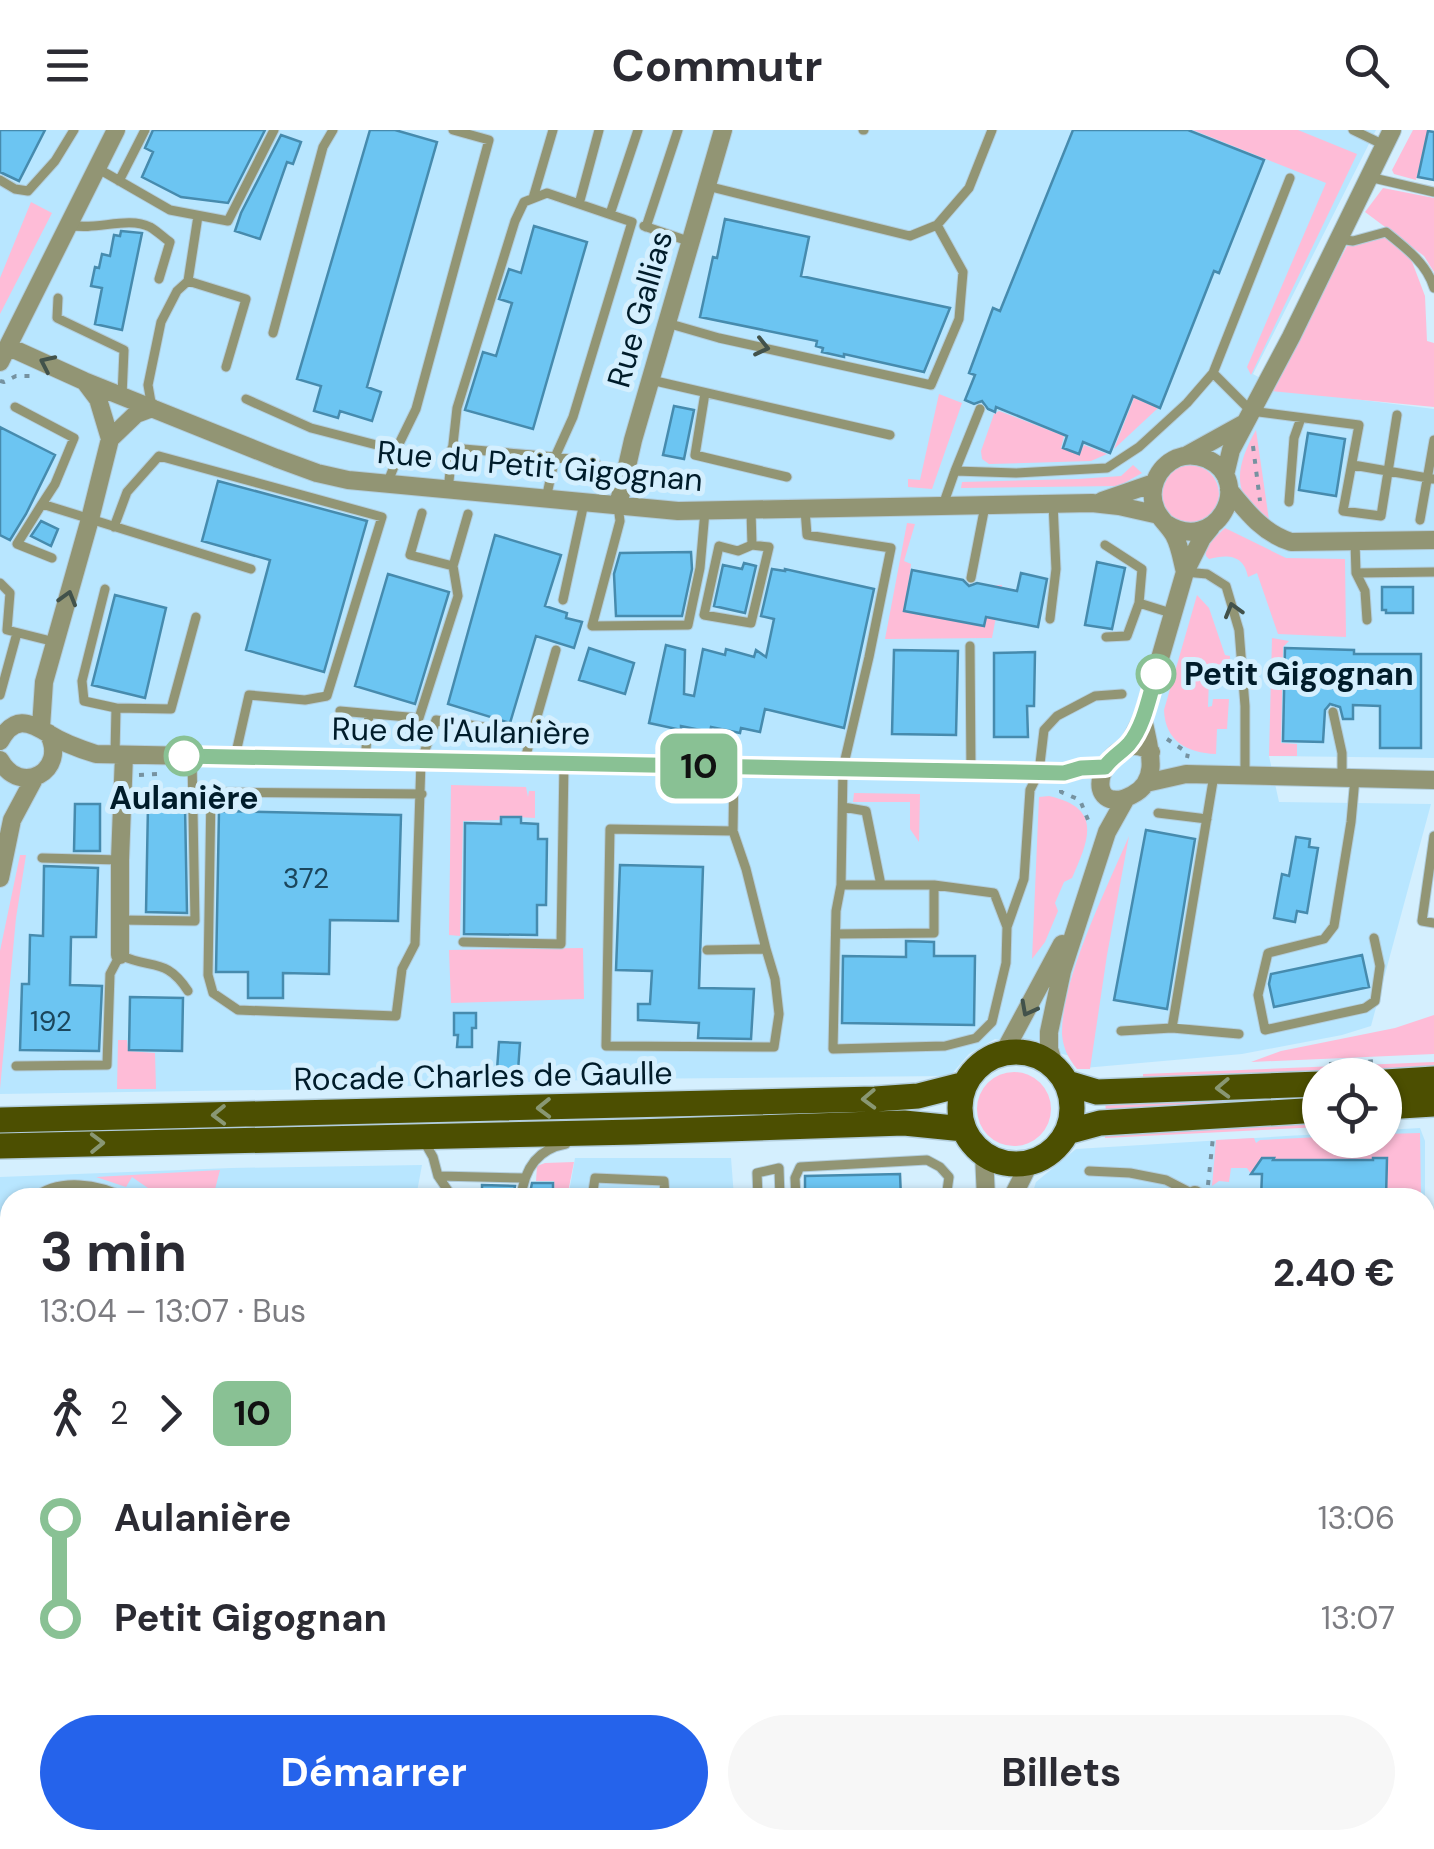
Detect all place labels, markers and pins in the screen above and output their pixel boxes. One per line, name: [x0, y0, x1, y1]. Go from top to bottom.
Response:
place label: Petit Gigognan: [1184, 653, 1414, 695]
marker: Petit Gigognan: [1137, 655, 1175, 693]
marker: Aulanière: [165, 737, 203, 775]
place label: Aulanière: [109, 777, 259, 819]

